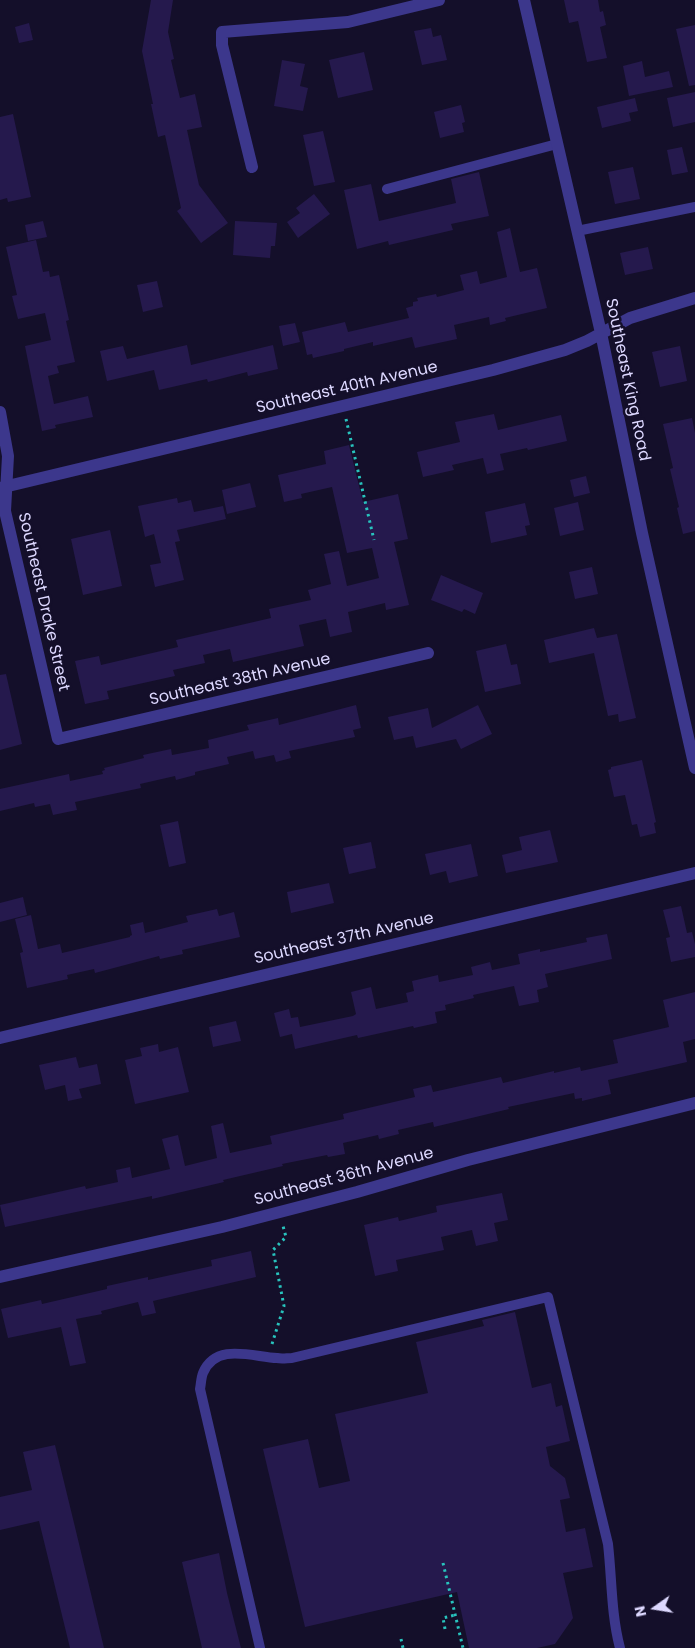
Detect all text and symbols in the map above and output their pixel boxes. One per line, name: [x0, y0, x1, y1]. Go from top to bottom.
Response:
street label: Southeast King Road: [600, 297, 654, 463]
street label: Southeast 40th Avenue: [254, 358, 440, 418]
street label: Southeast Drake Street: [13, 511, 73, 693]
street label: Southeast 38th Avenue: [148, 650, 332, 710]
street label: Southeast 37th Avenue: [252, 909, 436, 969]
street label: Southeast 36th Avenue: [252, 1144, 436, 1210]
north arrow: [630, 1583, 680, 1633]
text: N: [629, 1604, 651, 1619]

